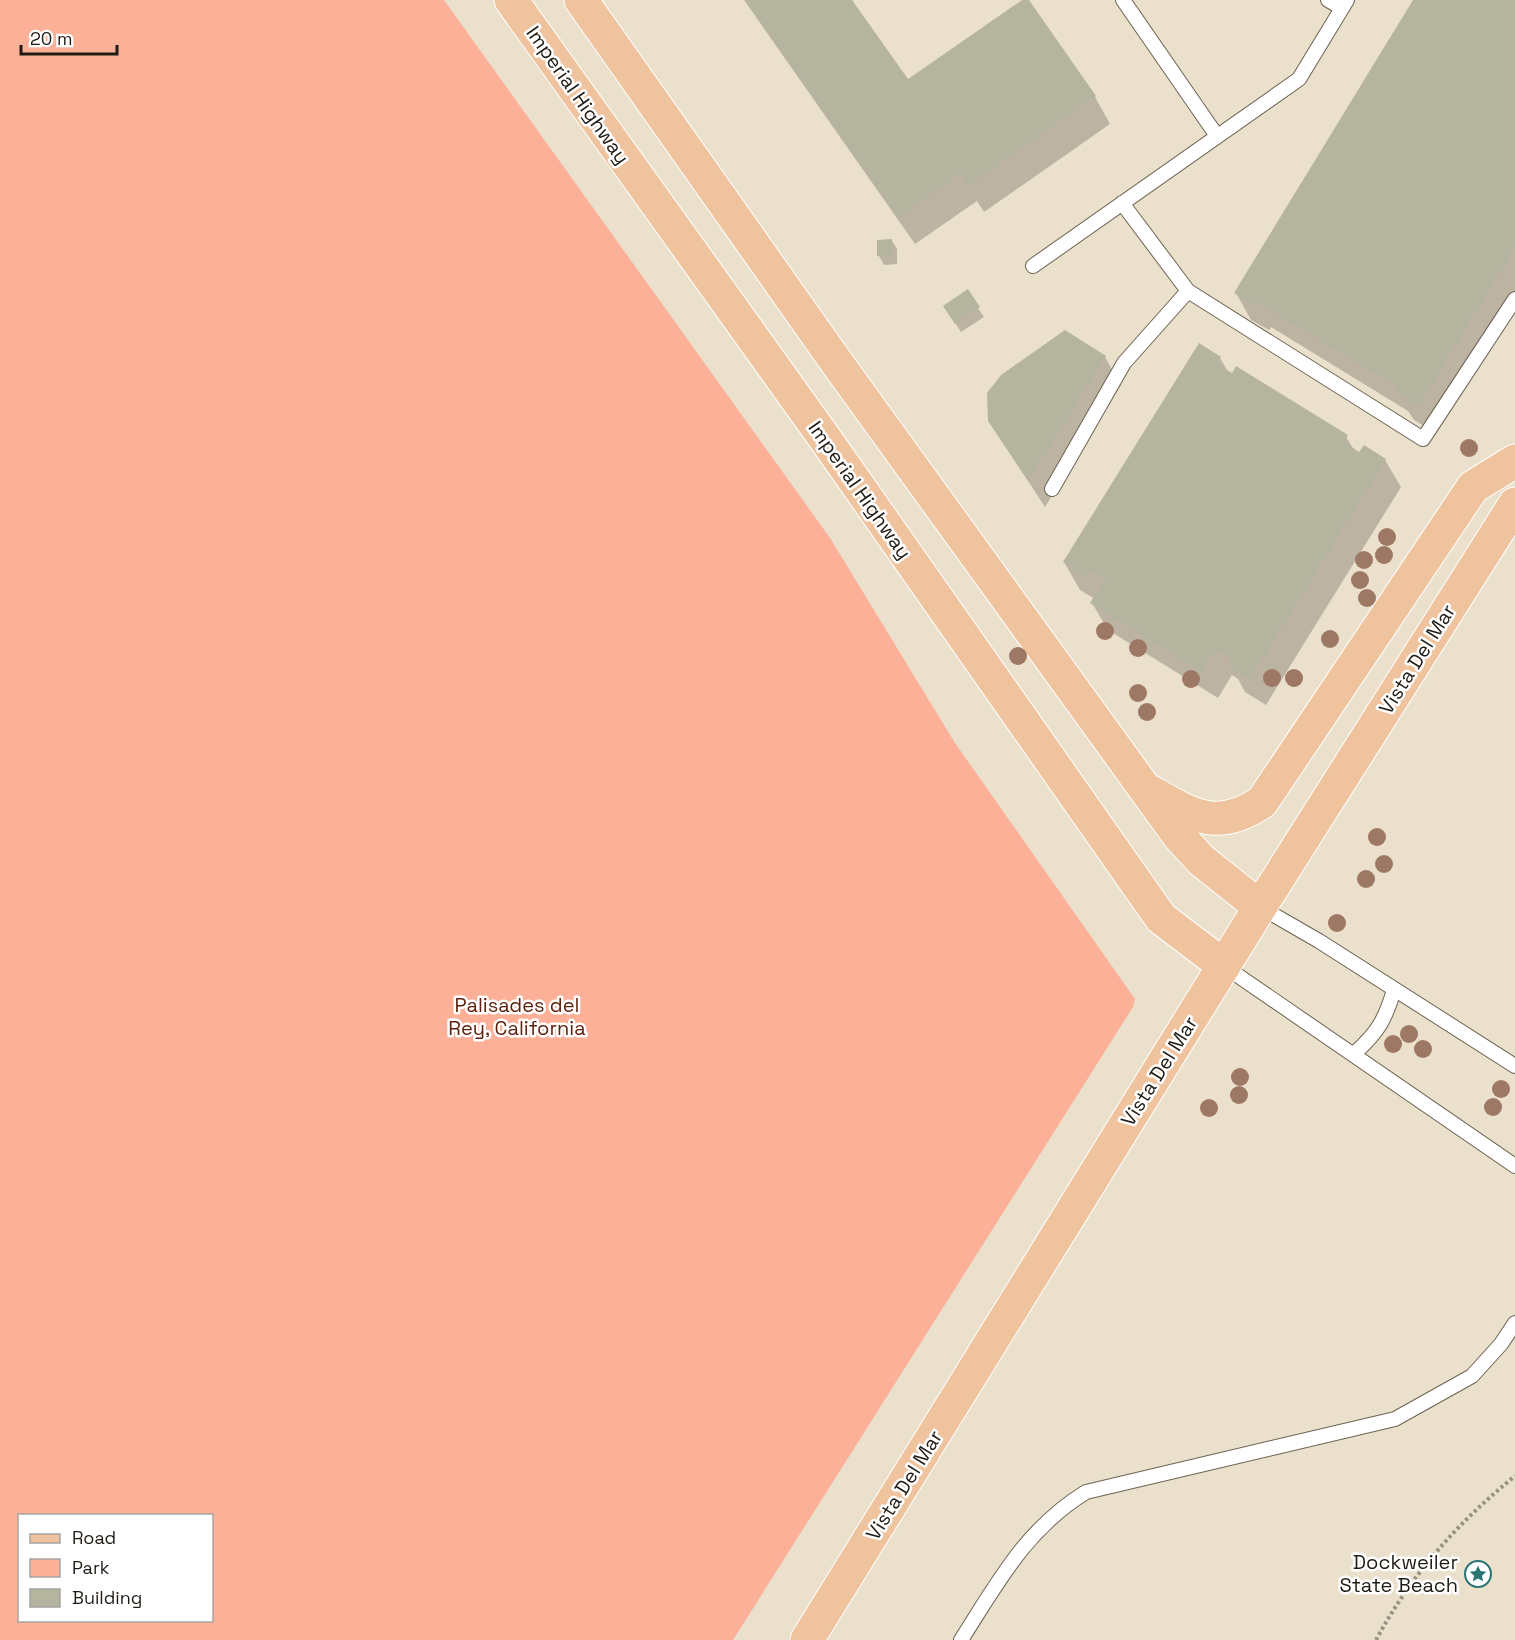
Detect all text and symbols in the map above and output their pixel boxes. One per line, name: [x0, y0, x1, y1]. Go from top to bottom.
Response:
scale bar: [21, 18, 117, 56]
street label: Imperial Highway: [521, 21, 635, 169]
text: 20 m: [30, 27, 73, 50]
street label: Imperial Highway: [803, 416, 917, 564]
street label: Vista Del Mar: [1373, 599, 1461, 719]
park label: Palisades del Rey, California: [448, 992, 586, 1041]
street label: Vista Del Mar: [1115, 1011, 1203, 1131]
street label: Vista Del Mar: [860, 1425, 948, 1545]
legend: [18, 1514, 213, 1622]
text: Road: [72, 1526, 116, 1549]
place label: Dockweiler State Beach: [1339, 1549, 1458, 1598]
text: Park: [72, 1556, 110, 1579]
place icon: Dockweiler State Beach: [1463, 1559, 1493, 1589]
text: Building: [72, 1586, 142, 1609]

